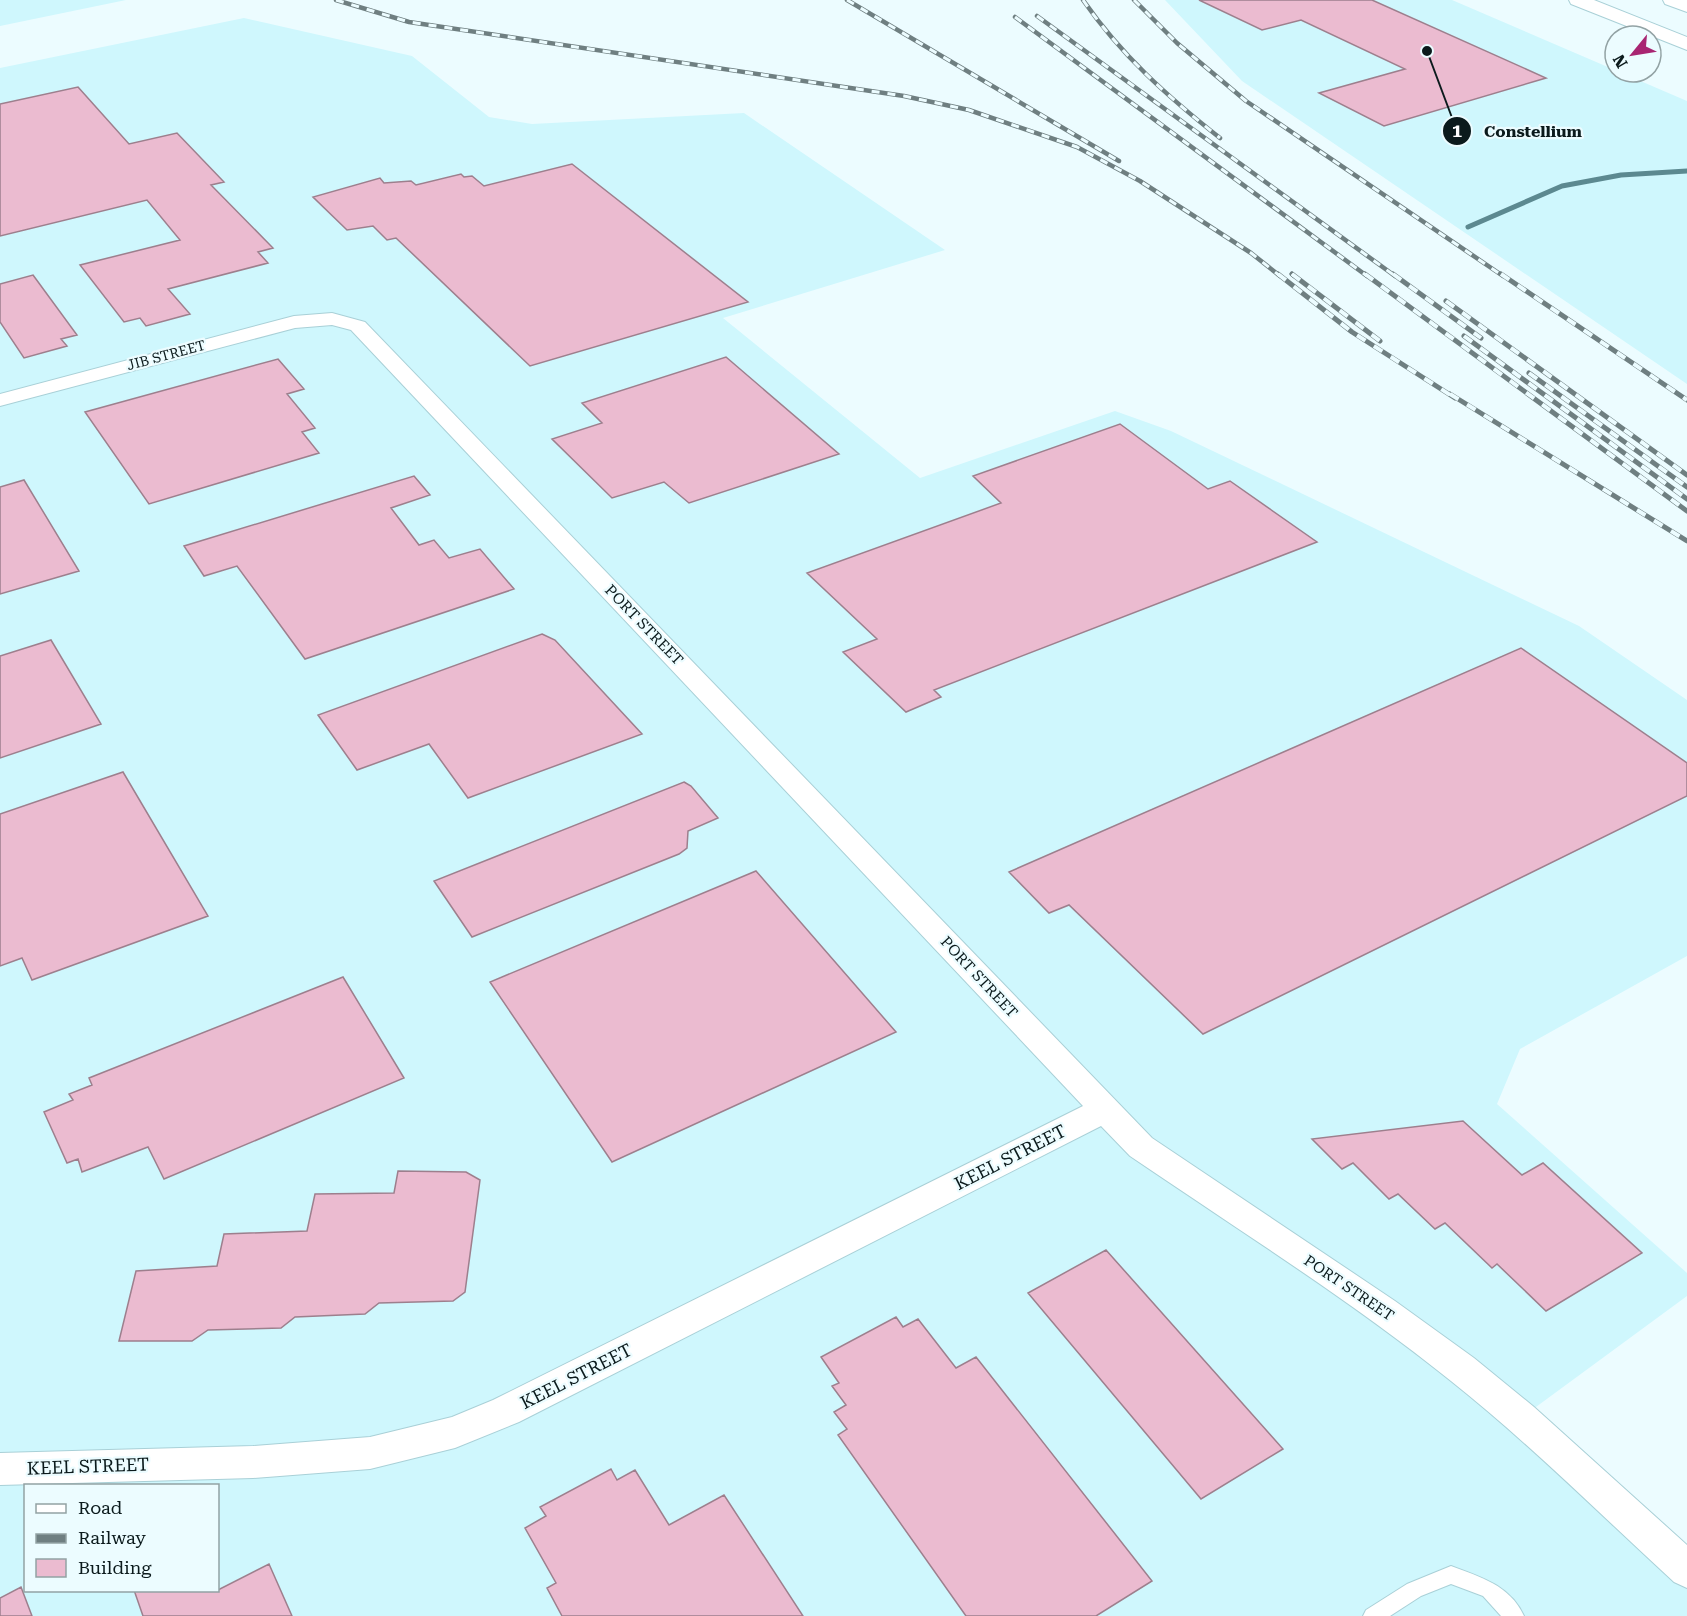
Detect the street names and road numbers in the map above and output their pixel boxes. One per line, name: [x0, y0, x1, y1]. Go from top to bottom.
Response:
street label: JIB STREET: [125, 337, 207, 373]
street label: PORT STREET: [601, 581, 687, 669]
street label: PORT STREET: [937, 933, 1021, 1021]
street label: KEEL STREET: [951, 1120, 1069, 1194]
street label: PORT STREET: [1301, 1251, 1397, 1325]
street label: KEEL STREET: [517, 1339, 635, 1413]
street label: KEEL STREET: [27, 1453, 149, 1479]

